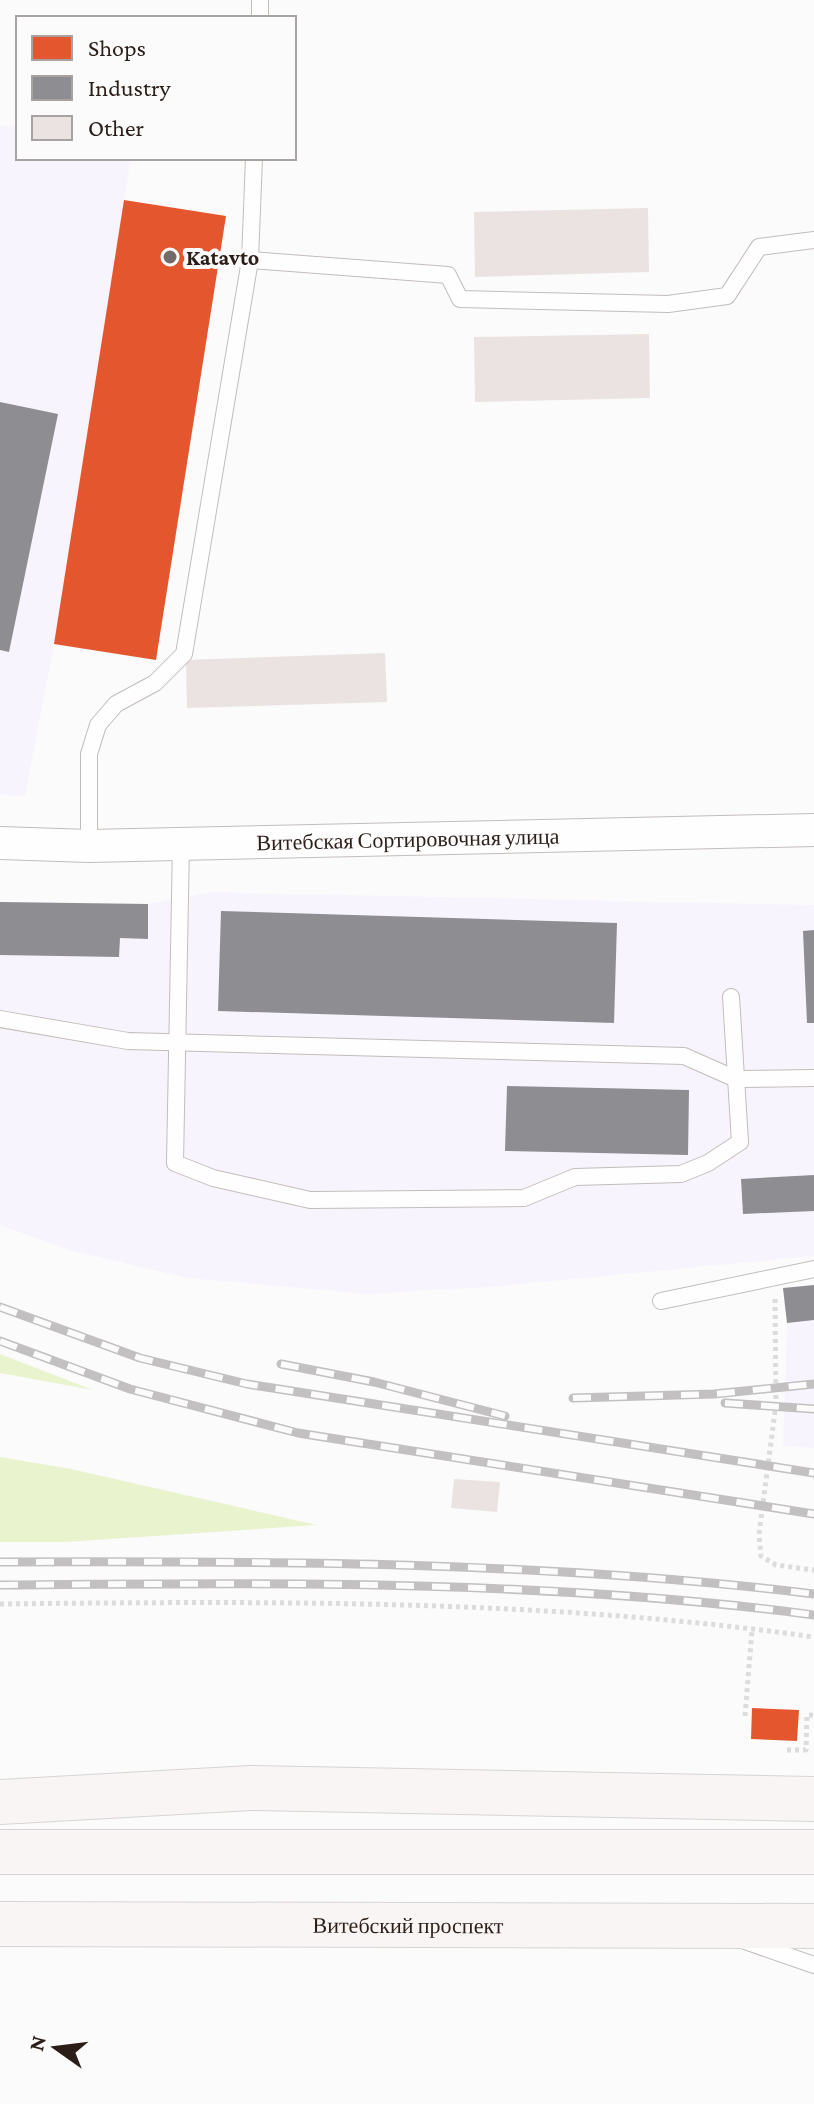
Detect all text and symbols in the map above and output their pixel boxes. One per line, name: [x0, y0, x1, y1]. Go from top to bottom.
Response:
legend: [16, 16, 296, 160]
text: Shops: [88, 34, 146, 61]
text: Industry: [88, 74, 171, 101]
text: Other: [88, 114, 144, 141]
place label: Katavto: [186, 245, 259, 270]
marker: Katavto: [161, 248, 179, 266]
street label: Витебская Сортировочная улица: [256, 823, 560, 855]
street label: Витебский проспект: [313, 1912, 504, 1938]
north arrow: [16, 2008, 96, 2088]
text: N: [23, 2033, 51, 2054]

